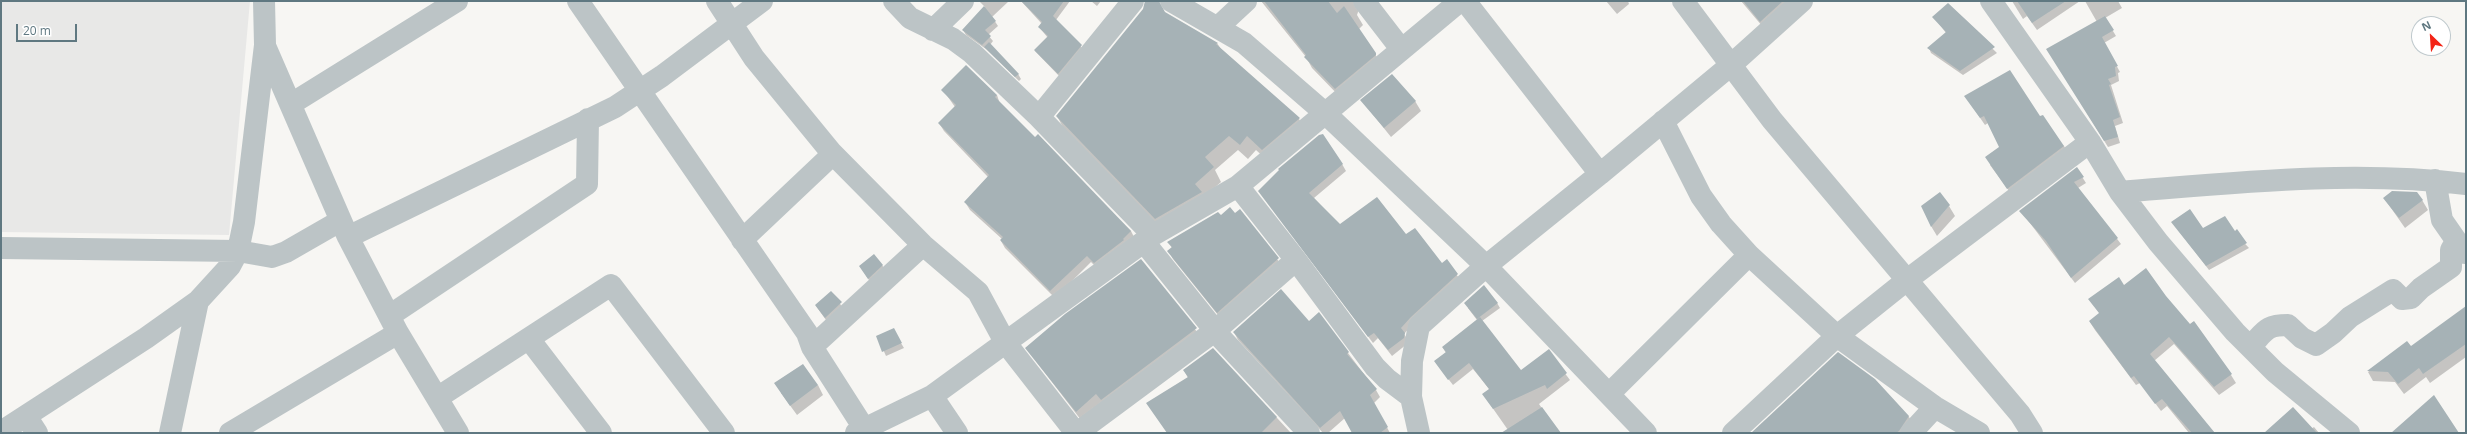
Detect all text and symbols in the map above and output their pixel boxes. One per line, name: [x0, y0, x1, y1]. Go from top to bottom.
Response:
scale bar: [18, 16, 79, 42]
north arrow: [2411, 16, 2451, 56]
text: N: [2419, 17, 2433, 34]
text: 20 m: [23, 22, 51, 39]

